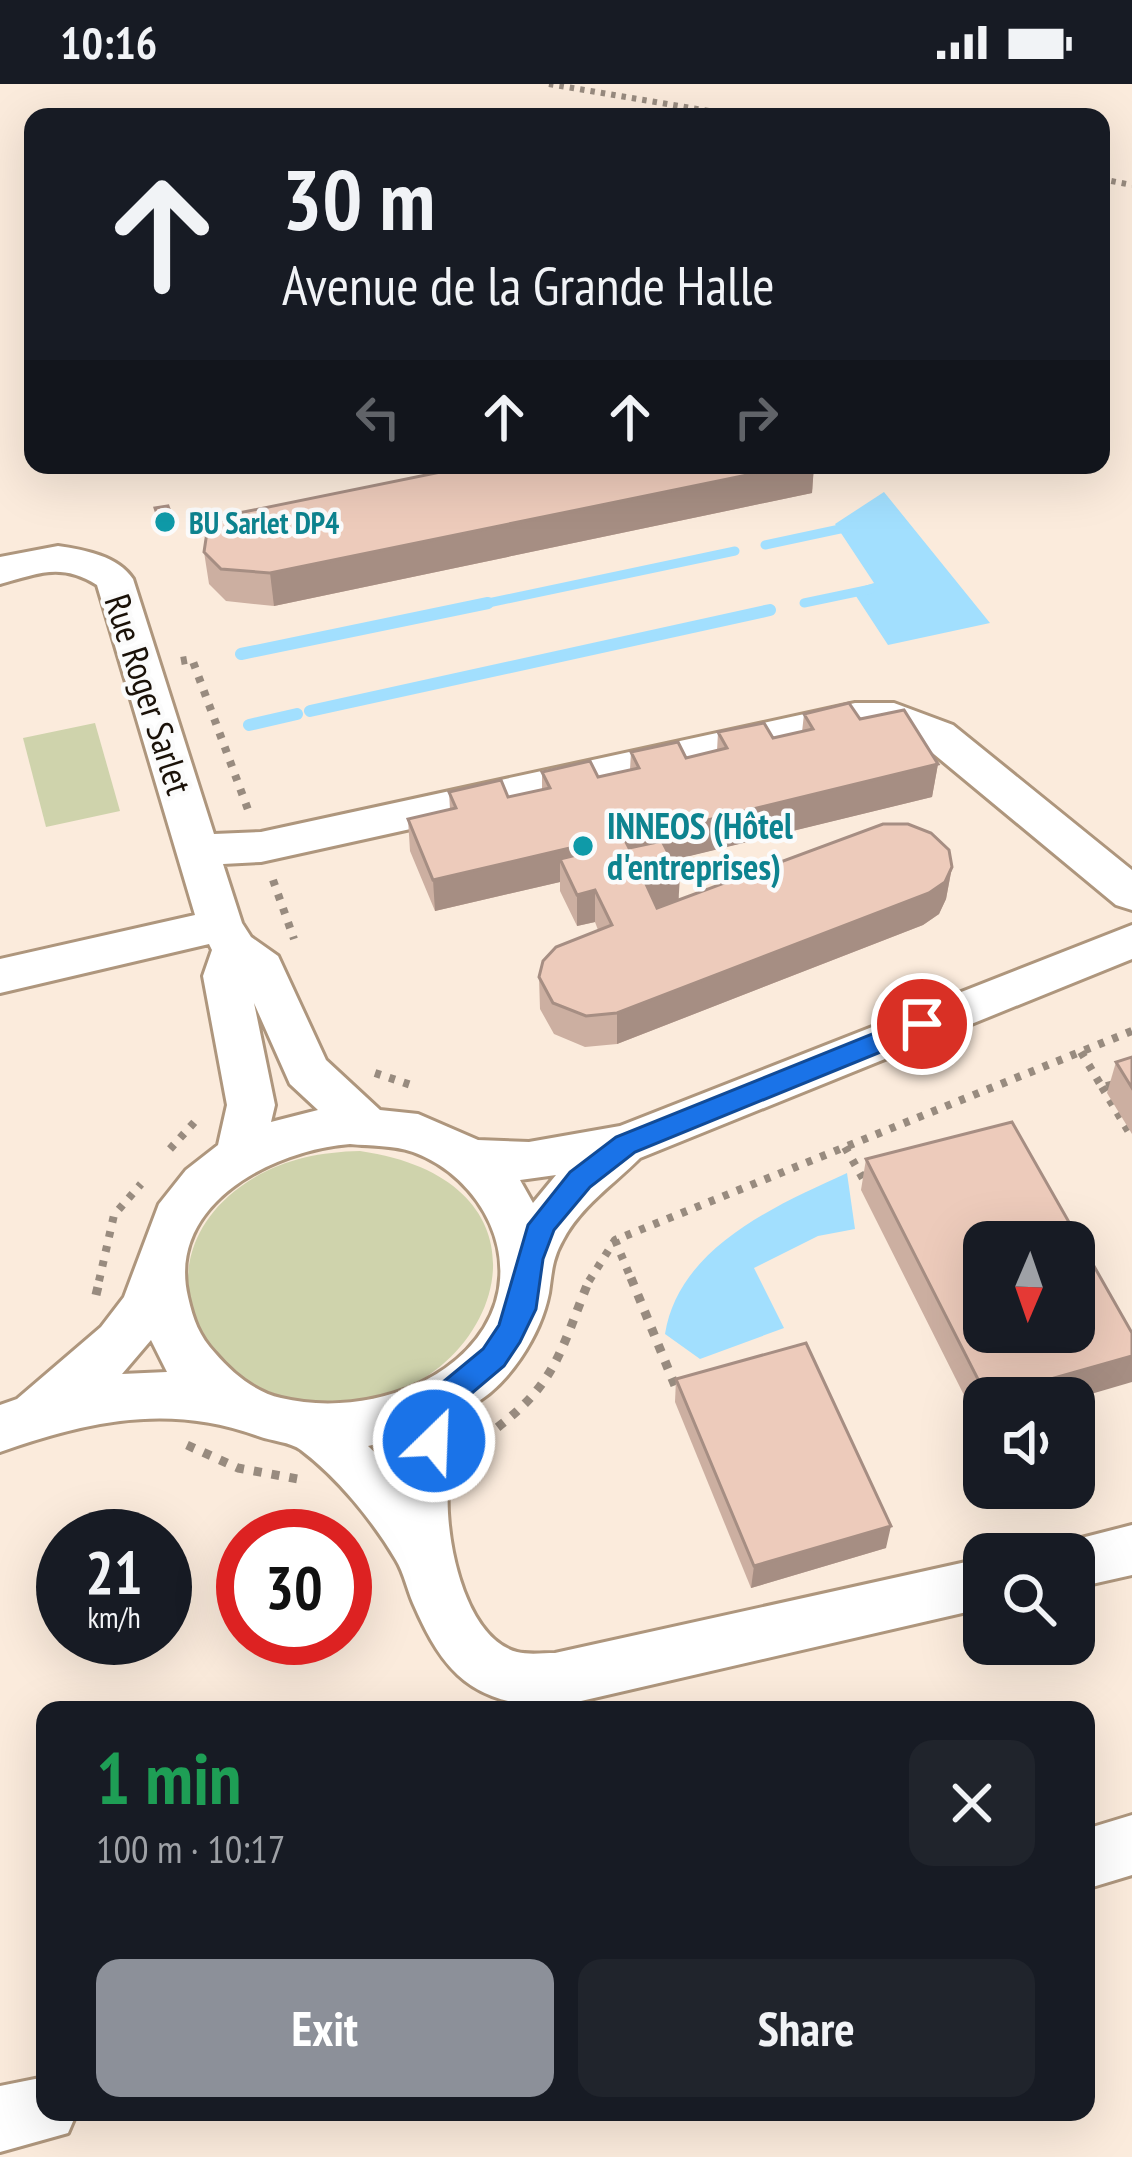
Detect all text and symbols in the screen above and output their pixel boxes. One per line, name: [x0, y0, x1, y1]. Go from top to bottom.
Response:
text: 10:16: [60, 13, 157, 71]
text: 30 m: [282, 144, 435, 253]
icon: ahead: [84, 156, 240, 312]
text: Avenue de la Grande Halle: [282, 250, 775, 320]
icon: left: [345, 384, 411, 450]
icon: ahead: [471, 384, 537, 450]
icon: ahead: [597, 384, 663, 450]
icon: right: [723, 384, 789, 450]
place label: BU Sarlet DP4: [189, 503, 339, 542]
marker: BU Sarlet DP4: [152, 509, 178, 535]
street label: Rue Roger Sarlet: [95, 588, 203, 800]
place label: INNEOS (Hôtel d'entreprises): [607, 802, 793, 890]
marker: INNEOS (Hôtel d'entreprises): [570, 833, 596, 859]
pin: [871, 973, 973, 1075]
icon: arrive: [889, 991, 955, 1057]
north arrow: [963, 1221, 1095, 1353]
map controls: [963, 1221, 1095, 1665]
button: sound: [963, 1377, 1095, 1509]
position arrow: [371, 1378, 497, 1504]
speed limit sign: 30: [216, 1509, 372, 1665]
text: 21: [85, 1533, 143, 1611]
button: search: [963, 1533, 1095, 1665]
text: km/h: [87, 1597, 141, 1636]
text: 1 min: [96, 1731, 241, 1824]
button: close: [909, 1740, 1035, 1866]
text: 100 m · 10:17: [96, 1823, 285, 1874]
button: Exit: [96, 1959, 554, 2097]
button: Share: [578, 1959, 1035, 2097]

